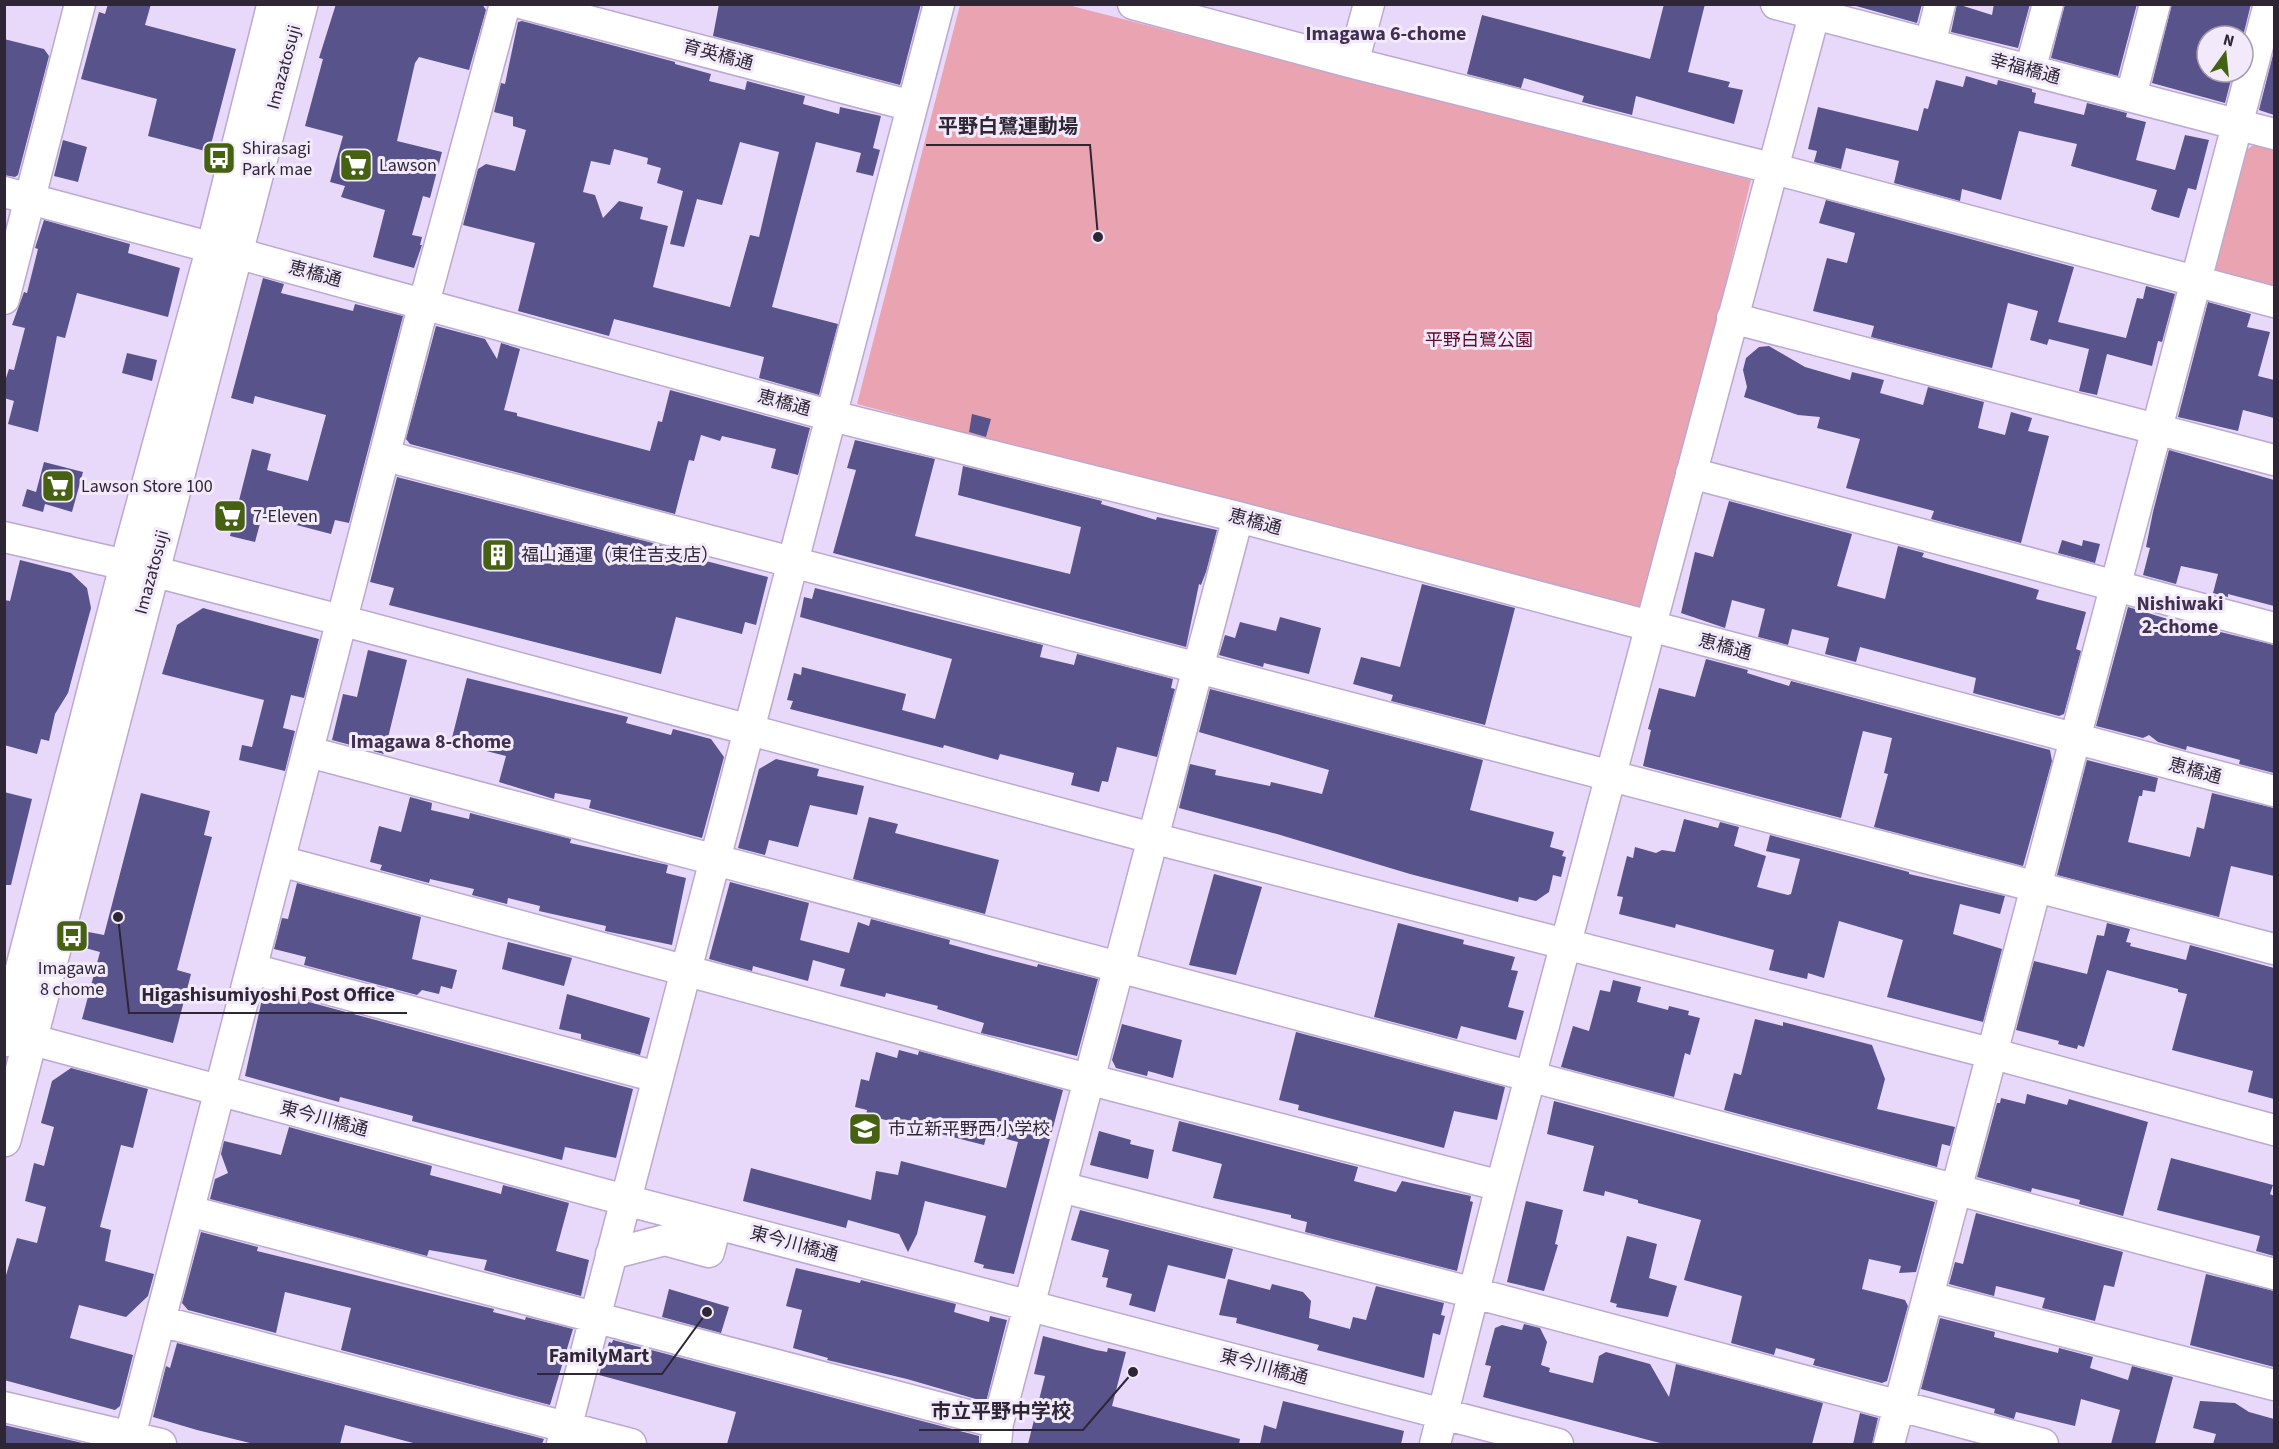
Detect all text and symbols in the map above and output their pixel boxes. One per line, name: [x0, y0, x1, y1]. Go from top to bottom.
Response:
district label: Imagawa 6-chome: [1306, 20, 1466, 48]
street label: Imazatosuji: [261, 22, 307, 112]
north arrow: [2195, 24, 2255, 84]
text: N: [2221, 28, 2237, 52]
street label: 育英橋通: [680, 34, 756, 76]
street label: 幸福橋通: [1987, 48, 2063, 90]
callout: 平野白鷺運動場: [926, 107, 1090, 145]
text: 平野白鷺運動場: [938, 113, 1078, 141]
place label: Shirasagi Park mae: [242, 136, 312, 182]
bus stop icon: Shirasagi Park mae: [201, 140, 237, 176]
supermarket icon: Lawson: [338, 147, 374, 183]
place label: Lawson: [379, 153, 437, 178]
street label: 恵橋通: [286, 255, 344, 293]
park label: 平野白鷺公園: [1425, 328, 1533, 353]
street label: 恵橋通: [755, 384, 813, 422]
supermarket icon: Lawson Store 100: [40, 468, 76, 504]
place label: Lawson Store 100: [81, 474, 213, 499]
supermarket icon: 7-Eleven: [212, 498, 248, 534]
street label: 恵橋通: [1226, 503, 1284, 541]
place label: 7-Eleven: [253, 504, 318, 529]
street label: Imazatosuji: [129, 527, 175, 617]
building icon: 福山通運（東住吉支店）: [480, 537, 516, 573]
place label: 福山通運（東住吉支店）: [521, 543, 719, 568]
district label: Nishiwaki 2-chome: [2137, 590, 2223, 641]
street label: 恵橋通: [1696, 628, 1754, 666]
district label: Imagawa 8-chome: [351, 728, 511, 756]
street label: 恵橋通: [2166, 752, 2224, 790]
bus stop icon: Imagawa 8 chome: [54, 918, 90, 954]
place label: Imagawa 8 chome: [38, 956, 106, 1002]
callout: Higashisumiyoshi Post Office: [129, 975, 407, 1013]
text: Higashisumiyoshi Post Office: [141, 981, 395, 1009]
street label: 東今川橋通: [277, 1095, 371, 1143]
school or university icon: 市立新平野西小学校: [847, 1111, 883, 1147]
place label: 市立新平野西小学校: [888, 1117, 1050, 1142]
street label: 東今川橋通: [747, 1220, 841, 1268]
callout: FamilyMart: [537, 1336, 662, 1374]
text: FamilyMart: [549, 1342, 650, 1370]
street label: 東今川橋通: [1217, 1343, 1311, 1391]
callout: 市立平野中学校: [919, 1392, 1083, 1430]
text: 市立平野中学校: [931, 1398, 1071, 1426]

